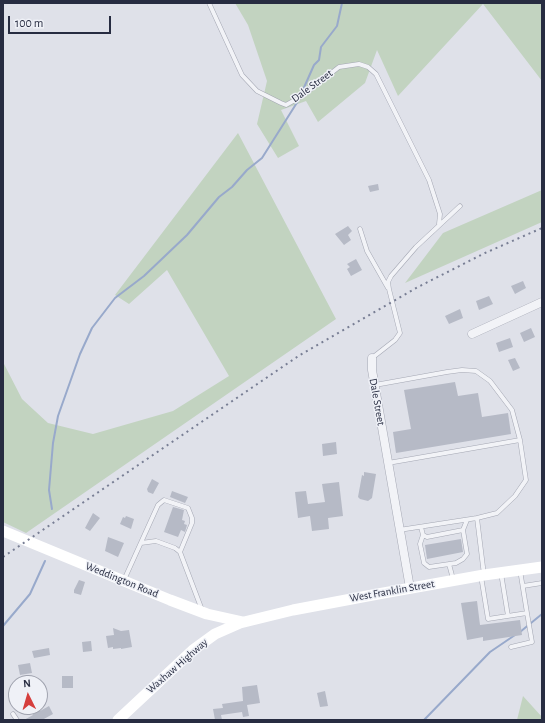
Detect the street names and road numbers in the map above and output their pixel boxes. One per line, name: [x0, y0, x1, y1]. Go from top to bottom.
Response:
street label: Dale Street: [289, 67, 335, 105]
street label: Dale Street: [366, 377, 388, 427]
street label: Weddington Road: [84, 559, 160, 601]
street label: West Franklin Street: [348, 577, 436, 605]
street label: Waxhaw Highway: [144, 636, 210, 696]

